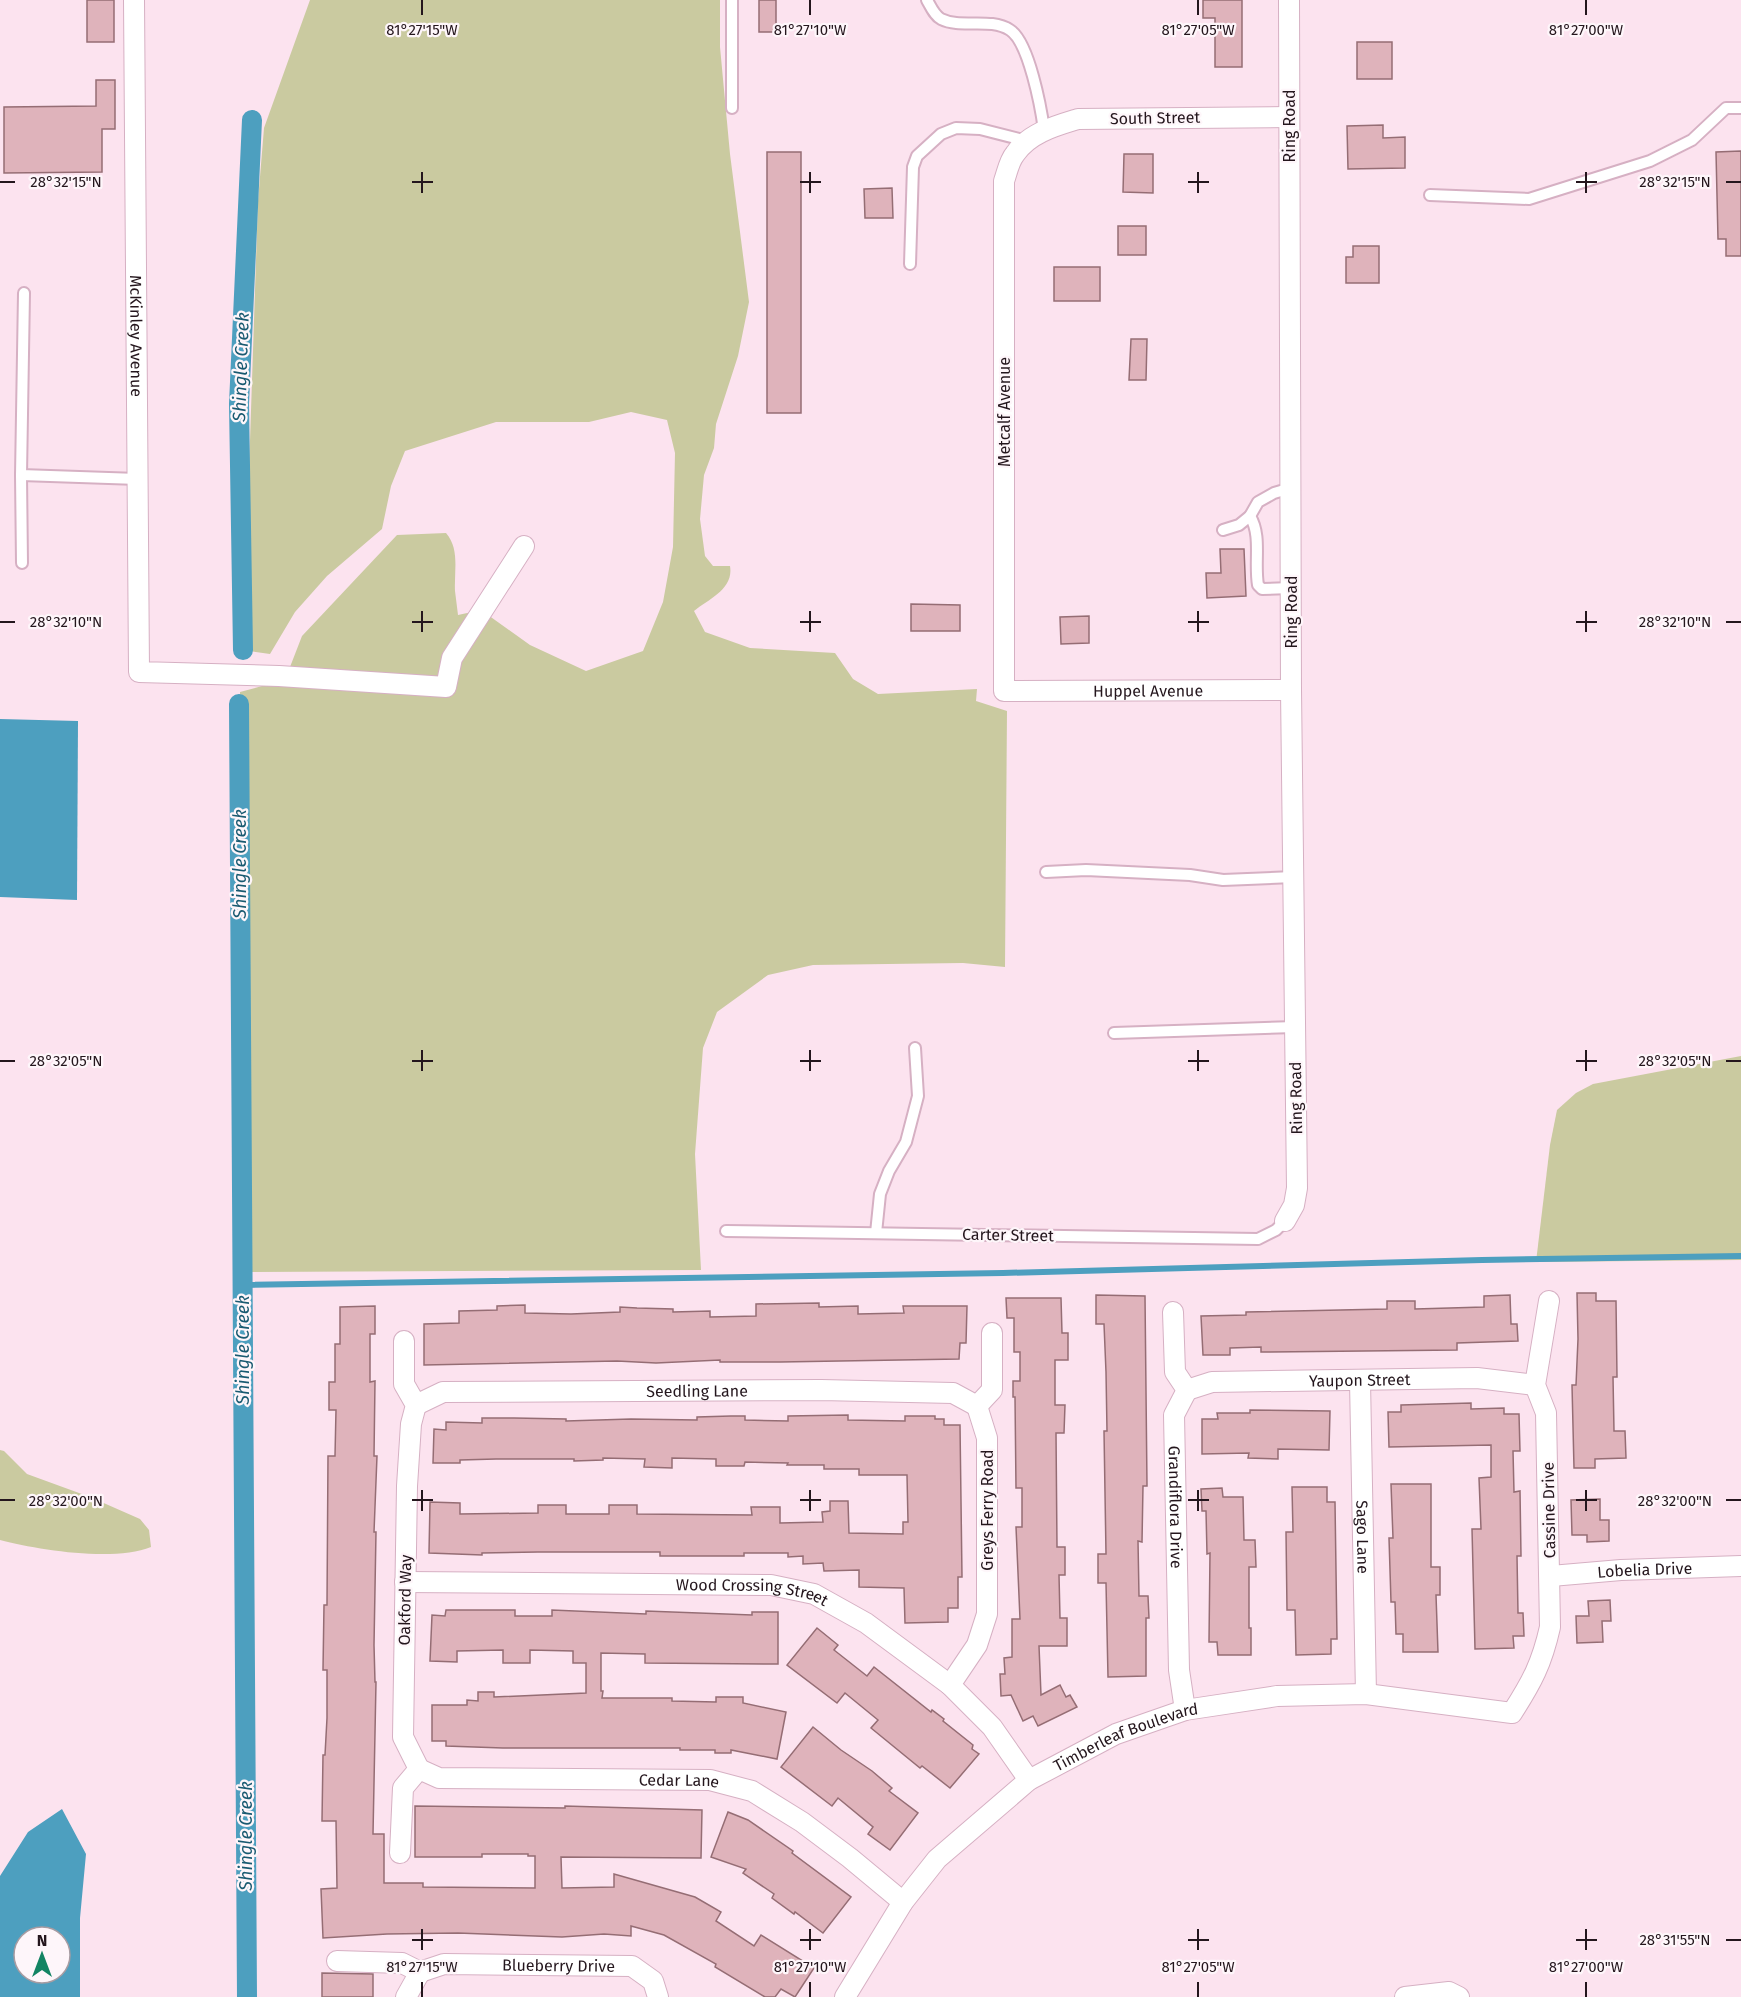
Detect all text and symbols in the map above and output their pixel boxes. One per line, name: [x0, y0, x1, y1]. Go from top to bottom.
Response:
text: 81°27'15"W: [386, 21, 458, 39]
text: 81°27'10"W: [774, 21, 847, 39]
text: 81°27'05"W: [1161, 21, 1235, 39]
text: 81°27'00"W: [1549, 21, 1624, 39]
street label: Ring Road: [1280, 89, 1299, 163]
street label: South Street: [1110, 108, 1200, 128]
text: 28°32'15"N: [30, 173, 102, 191]
text: 28°32'15"N: [1639, 173, 1711, 191]
street label: McKinley Avenue: [127, 275, 146, 397]
water label: Shingle Creek: [228, 312, 254, 423]
street label: Metcalf Avenue: [995, 357, 1014, 467]
street label: Ring Road: [1282, 575, 1301, 649]
text: 28°32'10"N: [30, 613, 102, 631]
text: 28°32'10"N: [1639, 613, 1711, 631]
street label: Huppel Avenue: [1093, 681, 1203, 700]
water label: Shingle Creek: [229, 809, 251, 920]
text: 28°32'05"N: [29, 1052, 103, 1070]
text: 28°32'05"N: [1638, 1052, 1712, 1070]
street label: Ring Road: [1286, 1061, 1306, 1135]
street label: Carter Street: [962, 1225, 1054, 1245]
water label: Shingle Creek: [232, 1295, 254, 1406]
street label: Yaupon Street: [1309, 1370, 1411, 1390]
street label: Seedling Lane: [646, 1381, 748, 1400]
street label: Grandiflora Drive: [1165, 1446, 1187, 1569]
street label: Greys Ferry Road: [978, 1449, 997, 1571]
street label: Cassine Drive: [1539, 1462, 1559, 1558]
text: 28°32'00"N: [29, 1492, 103, 1510]
text: 28°32'00"N: [1638, 1492, 1712, 1510]
street label: Sago Lane: [1353, 1500, 1373, 1574]
street label: Oakford Way: [395, 1554, 415, 1646]
street label: Lobelia Drive: [1597, 1558, 1692, 1581]
street label: Wood Crossing Street: [676, 1575, 832, 1610]
street label: Timberleaf Boulevard: [1050, 1699, 1199, 1775]
street label: Cedar Lane: [639, 1770, 722, 1792]
water label: Shingle Creek: [235, 1781, 257, 1892]
north arrow: [12, 1925, 72, 1985]
text: N: [37, 1931, 47, 1950]
text: 28°31'55"N: [1639, 1931, 1711, 1949]
street label: Blueberry Drive: [502, 1955, 615, 1975]
text: 81°27'15"W: [386, 1958, 458, 1976]
text: 81°27'10"W: [774, 1958, 847, 1976]
text: 81°27'05"W: [1161, 1958, 1235, 1976]
text: 81°27'00"W: [1549, 1958, 1624, 1976]

